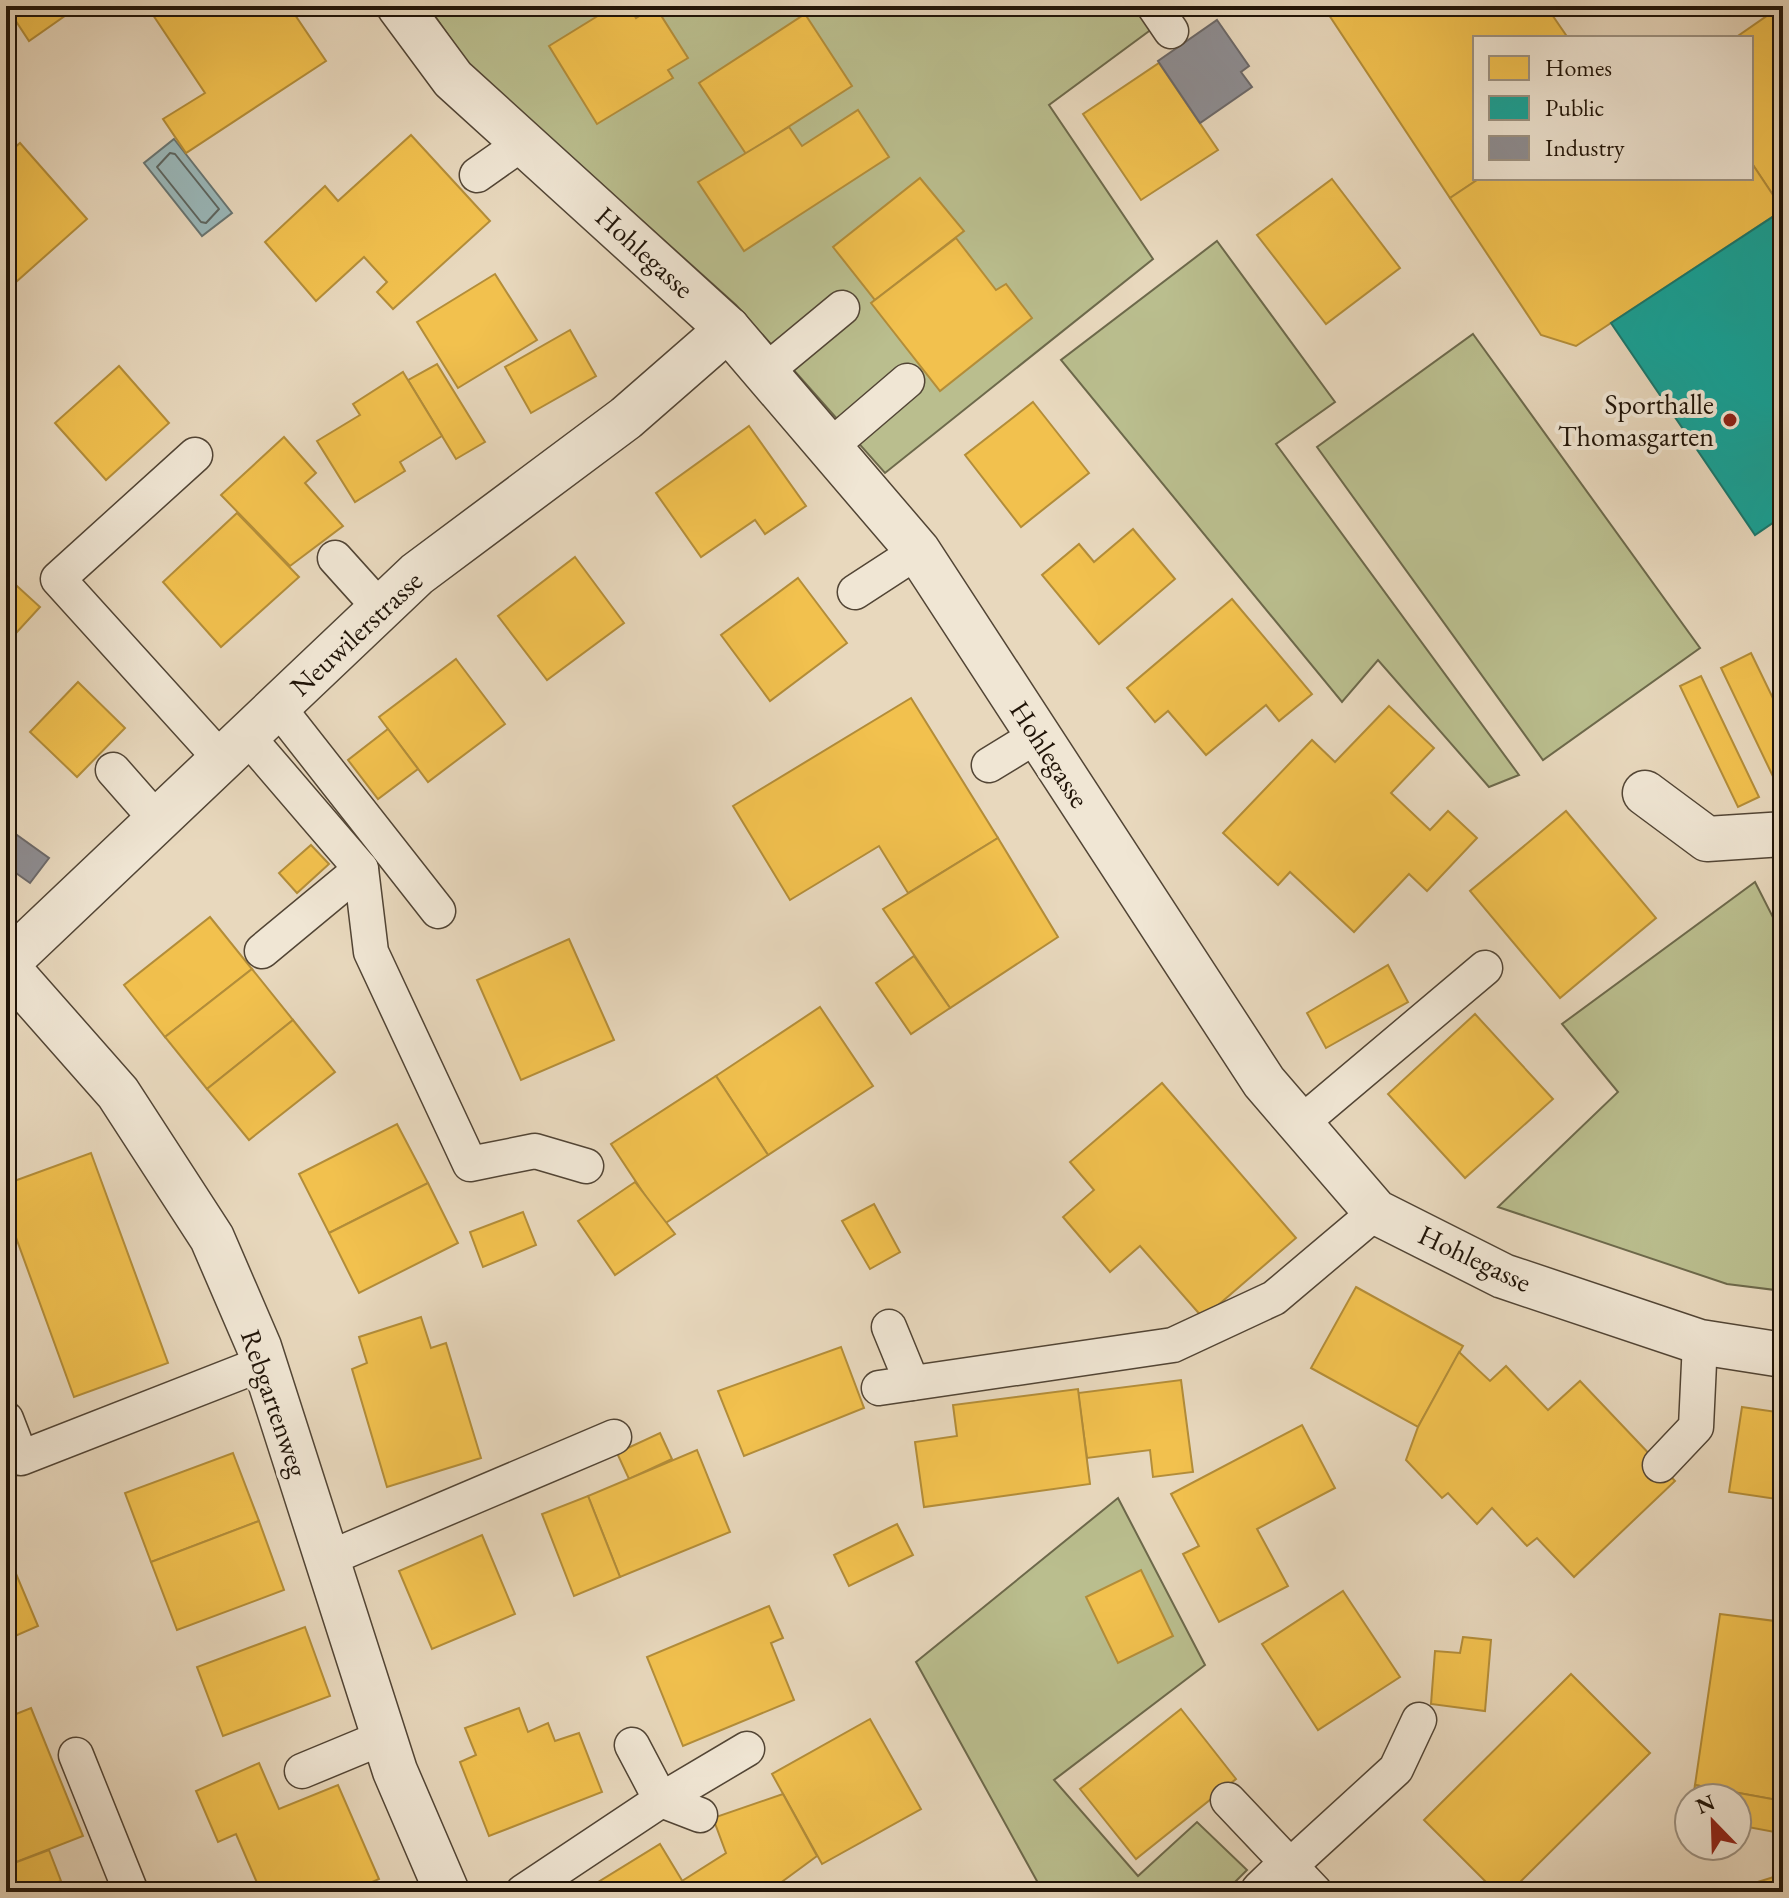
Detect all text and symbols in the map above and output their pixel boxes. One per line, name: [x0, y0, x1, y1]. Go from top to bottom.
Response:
legend: [1473, 36, 1753, 180]
text: Homes: [1545, 52, 1612, 83]
text: Public: [1545, 92, 1604, 123]
text: Industry: [1545, 132, 1625, 163]
street label: Hohlegasse: [588, 198, 702, 306]
place label: Sporthalle Thomasgarten: [1558, 386, 1714, 454]
marker: Sporthalle Thomasgarten: [1721, 411, 1739, 429]
street label: Neuwilerstrasse: [282, 562, 430, 704]
street label: Hohlegasse: [1002, 694, 1098, 814]
street label: Hohlegasse: [1413, 1216, 1537, 1300]
street label: Rebgartenweg: [233, 1325, 317, 1482]
north arrow: [1673, 1782, 1753, 1862]
text: N: [1692, 1787, 1719, 1821]

